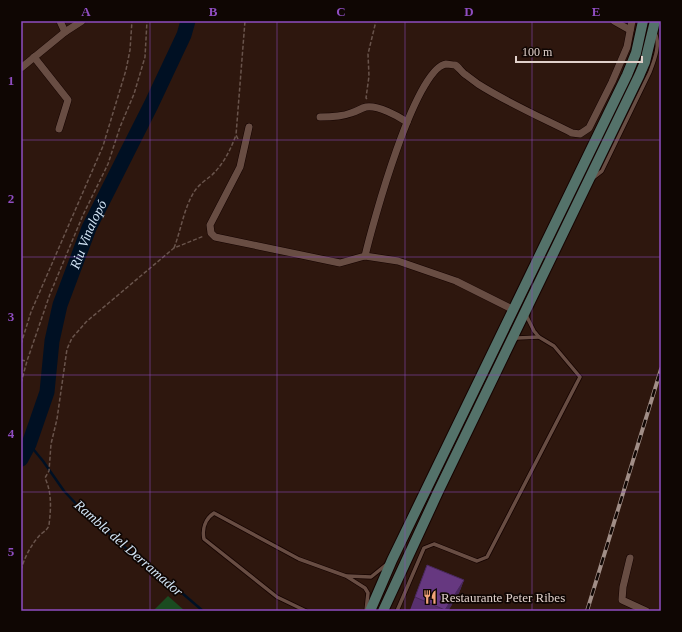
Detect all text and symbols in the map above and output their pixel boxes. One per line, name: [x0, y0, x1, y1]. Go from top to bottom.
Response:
text: A: [81, 4, 91, 19]
text: B: [209, 4, 218, 19]
text: C: [336, 4, 346, 19]
text: D: [464, 4, 474, 19]
text: E: [592, 4, 600, 19]
scale bar: [516, 38, 642, 64]
text: 100 m: [522, 45, 553, 59]
text: 1: [8, 73, 14, 88]
text: 2: [8, 191, 14, 206]
water label: Riu Vinalopó: [67, 198, 110, 272]
text: 3: [8, 309, 15, 324]
text: 4: [8, 426, 15, 441]
water label: Rambla del Derramador: [71, 497, 186, 600]
text: 5: [8, 544, 15, 559]
restaurant icon: Restaurante Peter Ribes: [422, 589, 438, 605]
place label: Restaurante Peter Ribes: [441, 590, 565, 605]

